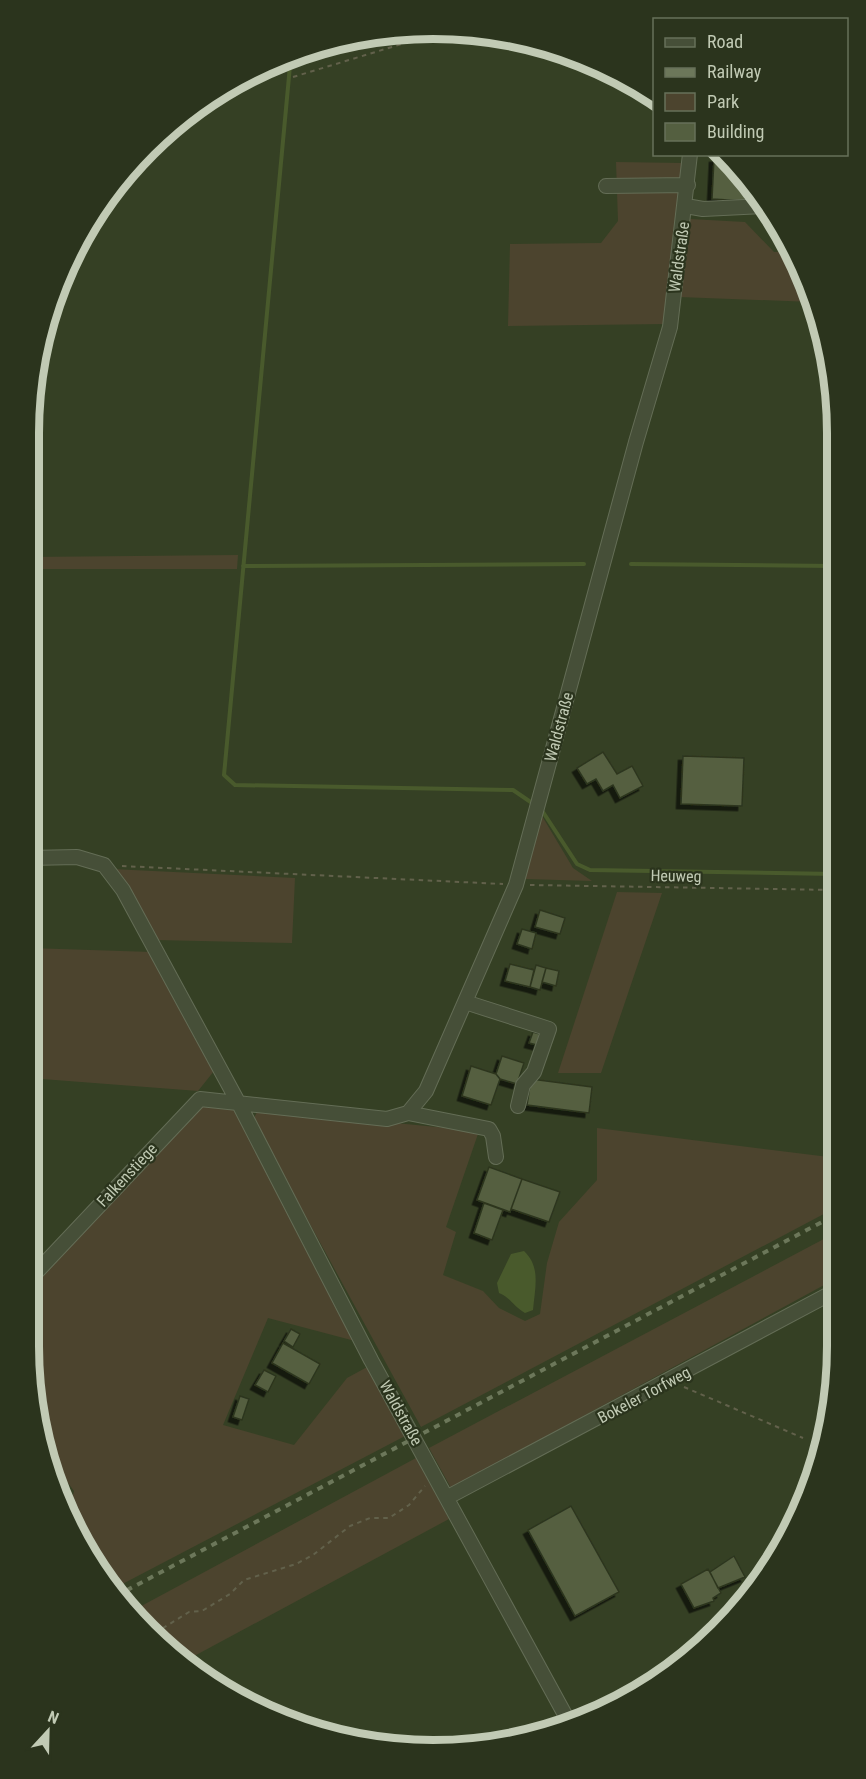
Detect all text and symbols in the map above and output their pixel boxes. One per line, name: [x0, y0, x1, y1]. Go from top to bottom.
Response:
legend: [653, 18, 848, 156]
text: Road: [707, 31, 743, 52]
text: Railway: [707, 61, 762, 82]
text: Park: [707, 91, 739, 112]
text: Building: [707, 121, 764, 142]
street label: Waldstraße: [665, 220, 693, 294]
street label: Waldstraße: [541, 690, 577, 764]
street label: Heuweg: [650, 866, 702, 886]
street label: Falkenstiege: [93, 1139, 161, 1211]
street label: Bokeler Torfweg: [594, 1363, 694, 1427]
street label: Waldstraße: [375, 1377, 427, 1449]
north arrow: [18, 1701, 78, 1761]
text: N: [45, 1707, 62, 1728]

